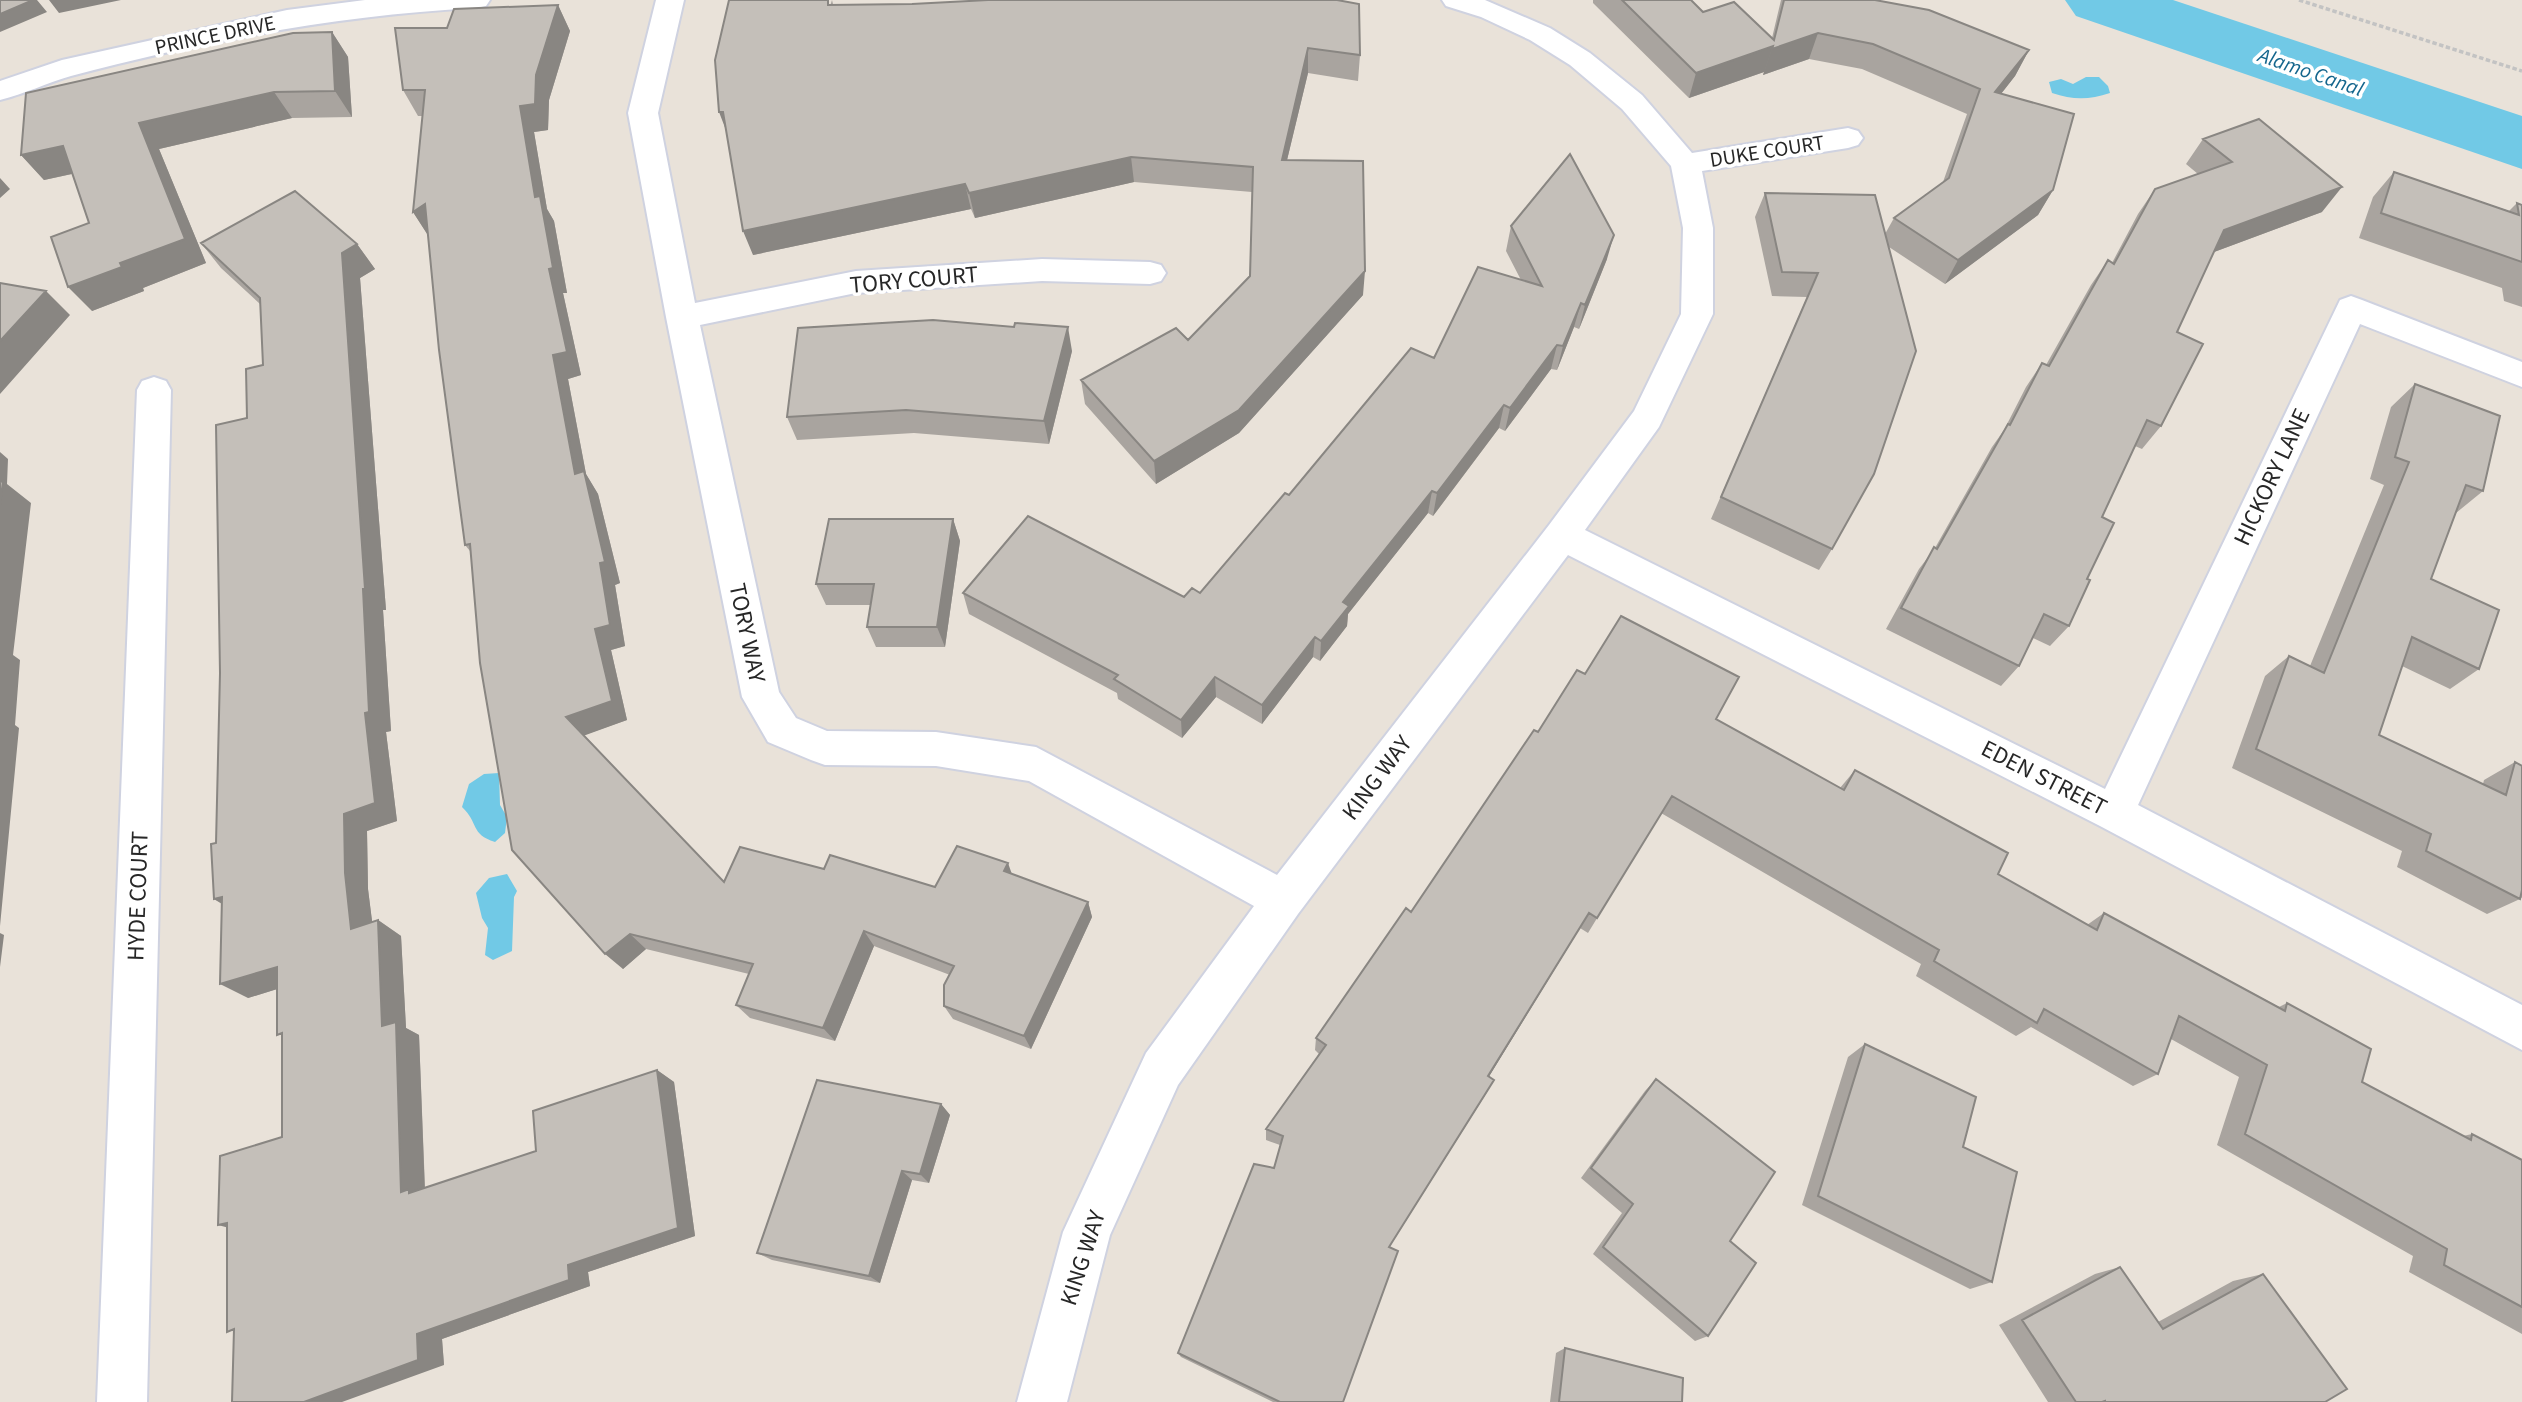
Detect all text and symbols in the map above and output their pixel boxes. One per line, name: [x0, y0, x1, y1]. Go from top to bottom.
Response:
street label: PRINCE DRIVE: [152, 8, 278, 62]
water label: Alamo Canal: [2253, 39, 2368, 104]
street label: DUKE COURT: [1708, 127, 1826, 175]
street label: TORY COURT: [848, 257, 980, 303]
street label: HICKORY LANE: [2225, 403, 2319, 551]
street label: TORY WAY: [719, 580, 775, 687]
street label: KING WAY: [1333, 728, 1421, 828]
street label: EDEN STREET: [1975, 731, 2113, 825]
street label: HYDE COURT: [118, 830, 158, 962]
street label: KING WAY: [1051, 1205, 1115, 1310]

